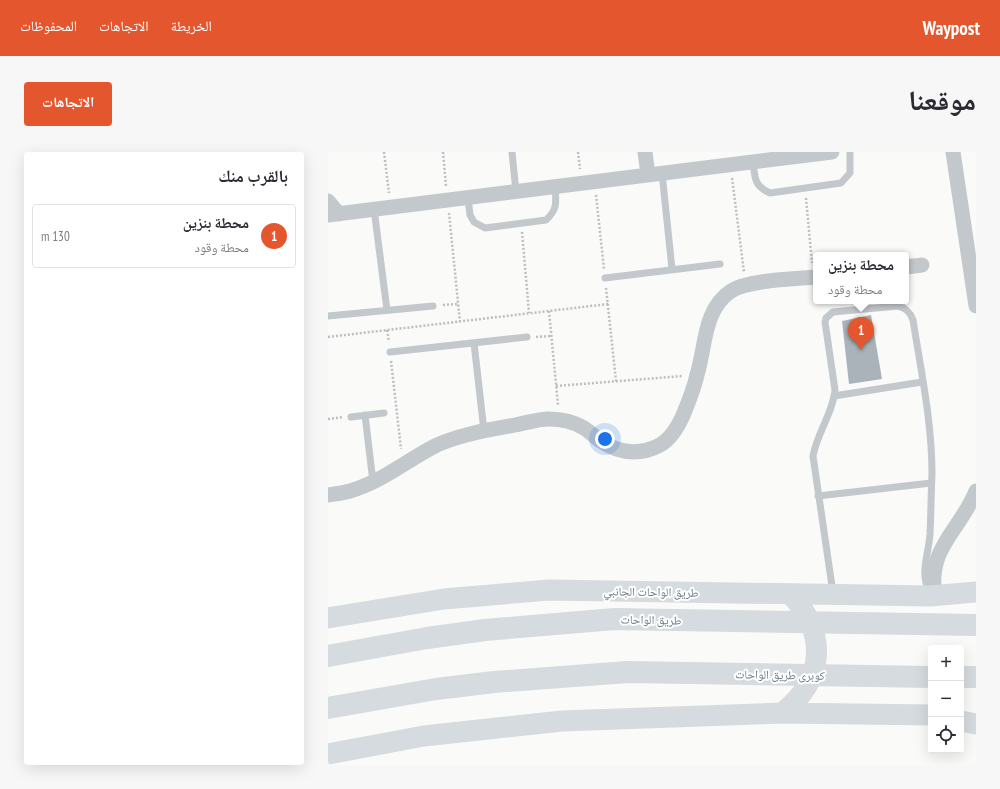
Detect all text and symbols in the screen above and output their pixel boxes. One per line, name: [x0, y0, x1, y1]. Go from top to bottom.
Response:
text: Waypost: [923, 16, 980, 40]
text: المحفوظات: [20, 17, 77, 35]
text: الاتجاهات: [99, 17, 149, 35]
text: الخريطة: [171, 17, 212, 35]
text: موقعنا: [908, 81, 976, 118]
button: الاتجاهات: [24, 82, 112, 126]
text: بالقرب منك: [218, 165, 288, 187]
text: محطة بنزين: [183, 213, 249, 232]
text: 130 m: [41, 228, 70, 245]
text: 1: [271, 228, 277, 245]
text: محطة وقود: [195, 239, 249, 256]
popup: [813, 252, 909, 304]
text: محطة بنزين: [828, 255, 894, 274]
text: محطة وقود: [828, 281, 882, 298]
pin: 1: [848, 317, 874, 350]
your location: [595, 429, 615, 449]
street label: طريق الواحات الجانبي: [603, 583, 699, 603]
street label: طريق الواحات: [620, 611, 682, 628]
map controls: [928, 645, 964, 753]
button: +: [928, 645, 964, 681]
street label: كوبرى طريق الواحات: [735, 666, 825, 683]
button: −: [928, 681, 964, 717]
button: locate: [928, 717, 964, 753]

